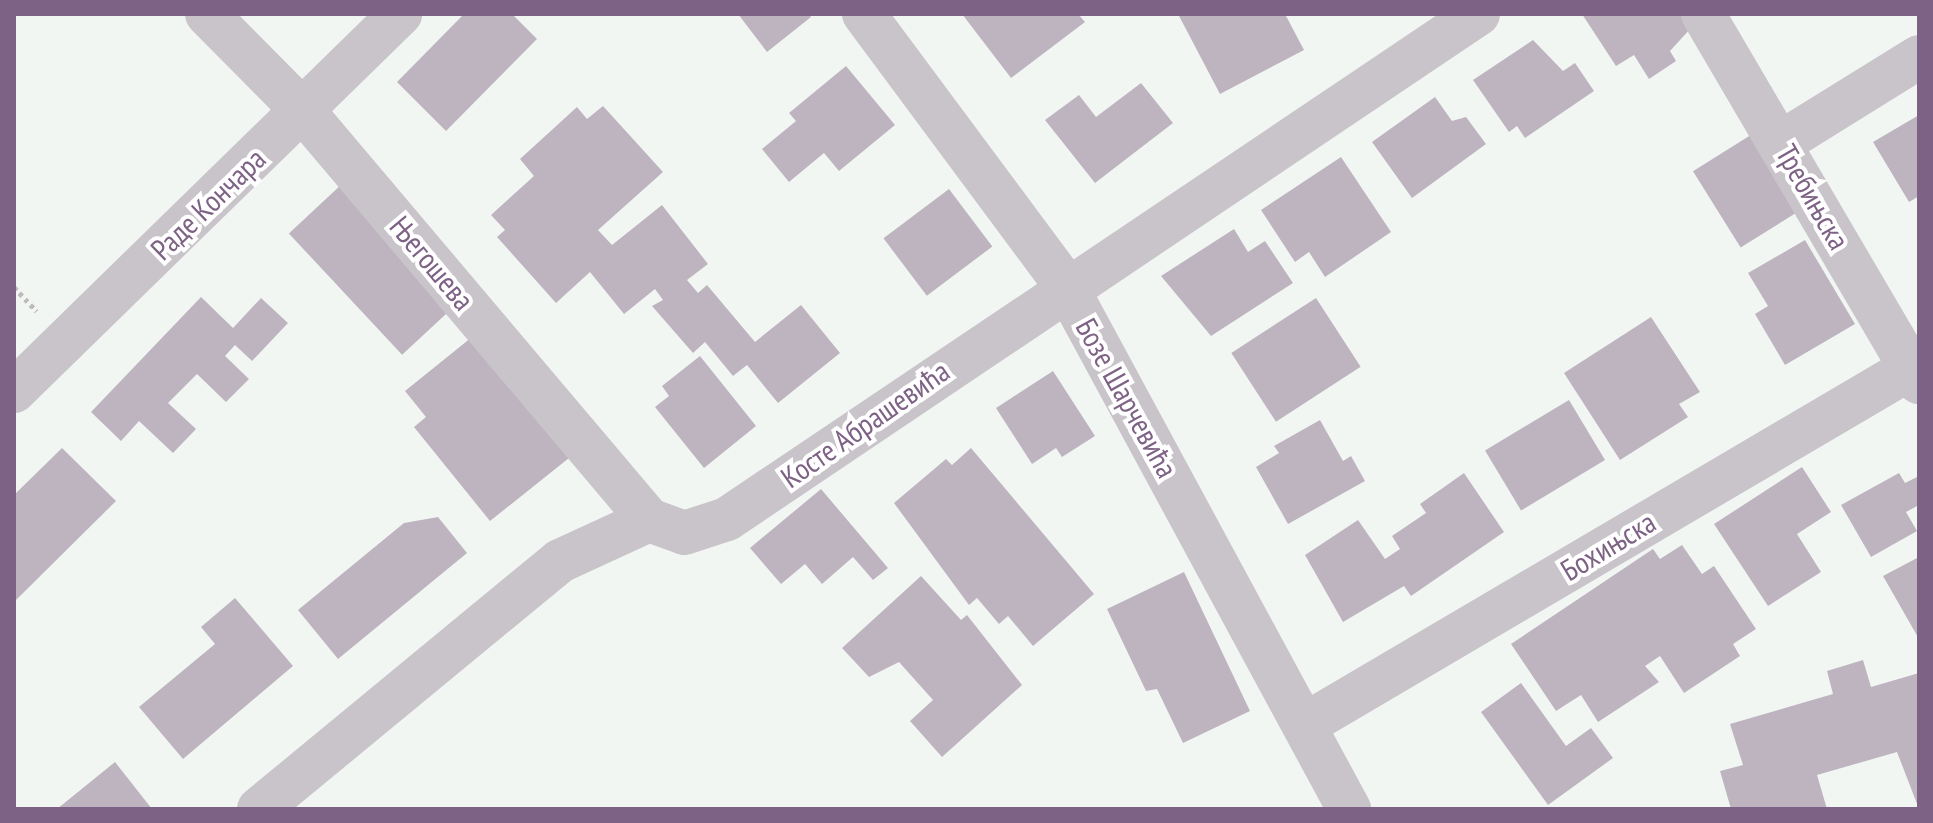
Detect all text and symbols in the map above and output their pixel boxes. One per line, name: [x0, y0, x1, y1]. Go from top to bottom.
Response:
street label: Требињска: [1769, 138, 1857, 256]
street label: Раде Кончара: [143, 141, 273, 267]
street label: Његошева: [382, 209, 482, 317]
street label: Бозе Шарчевића: [1068, 312, 1186, 484]
street label: Косте Абрашевића: [774, 353, 956, 495]
street label: Бохињска: [1554, 504, 1662, 588]

